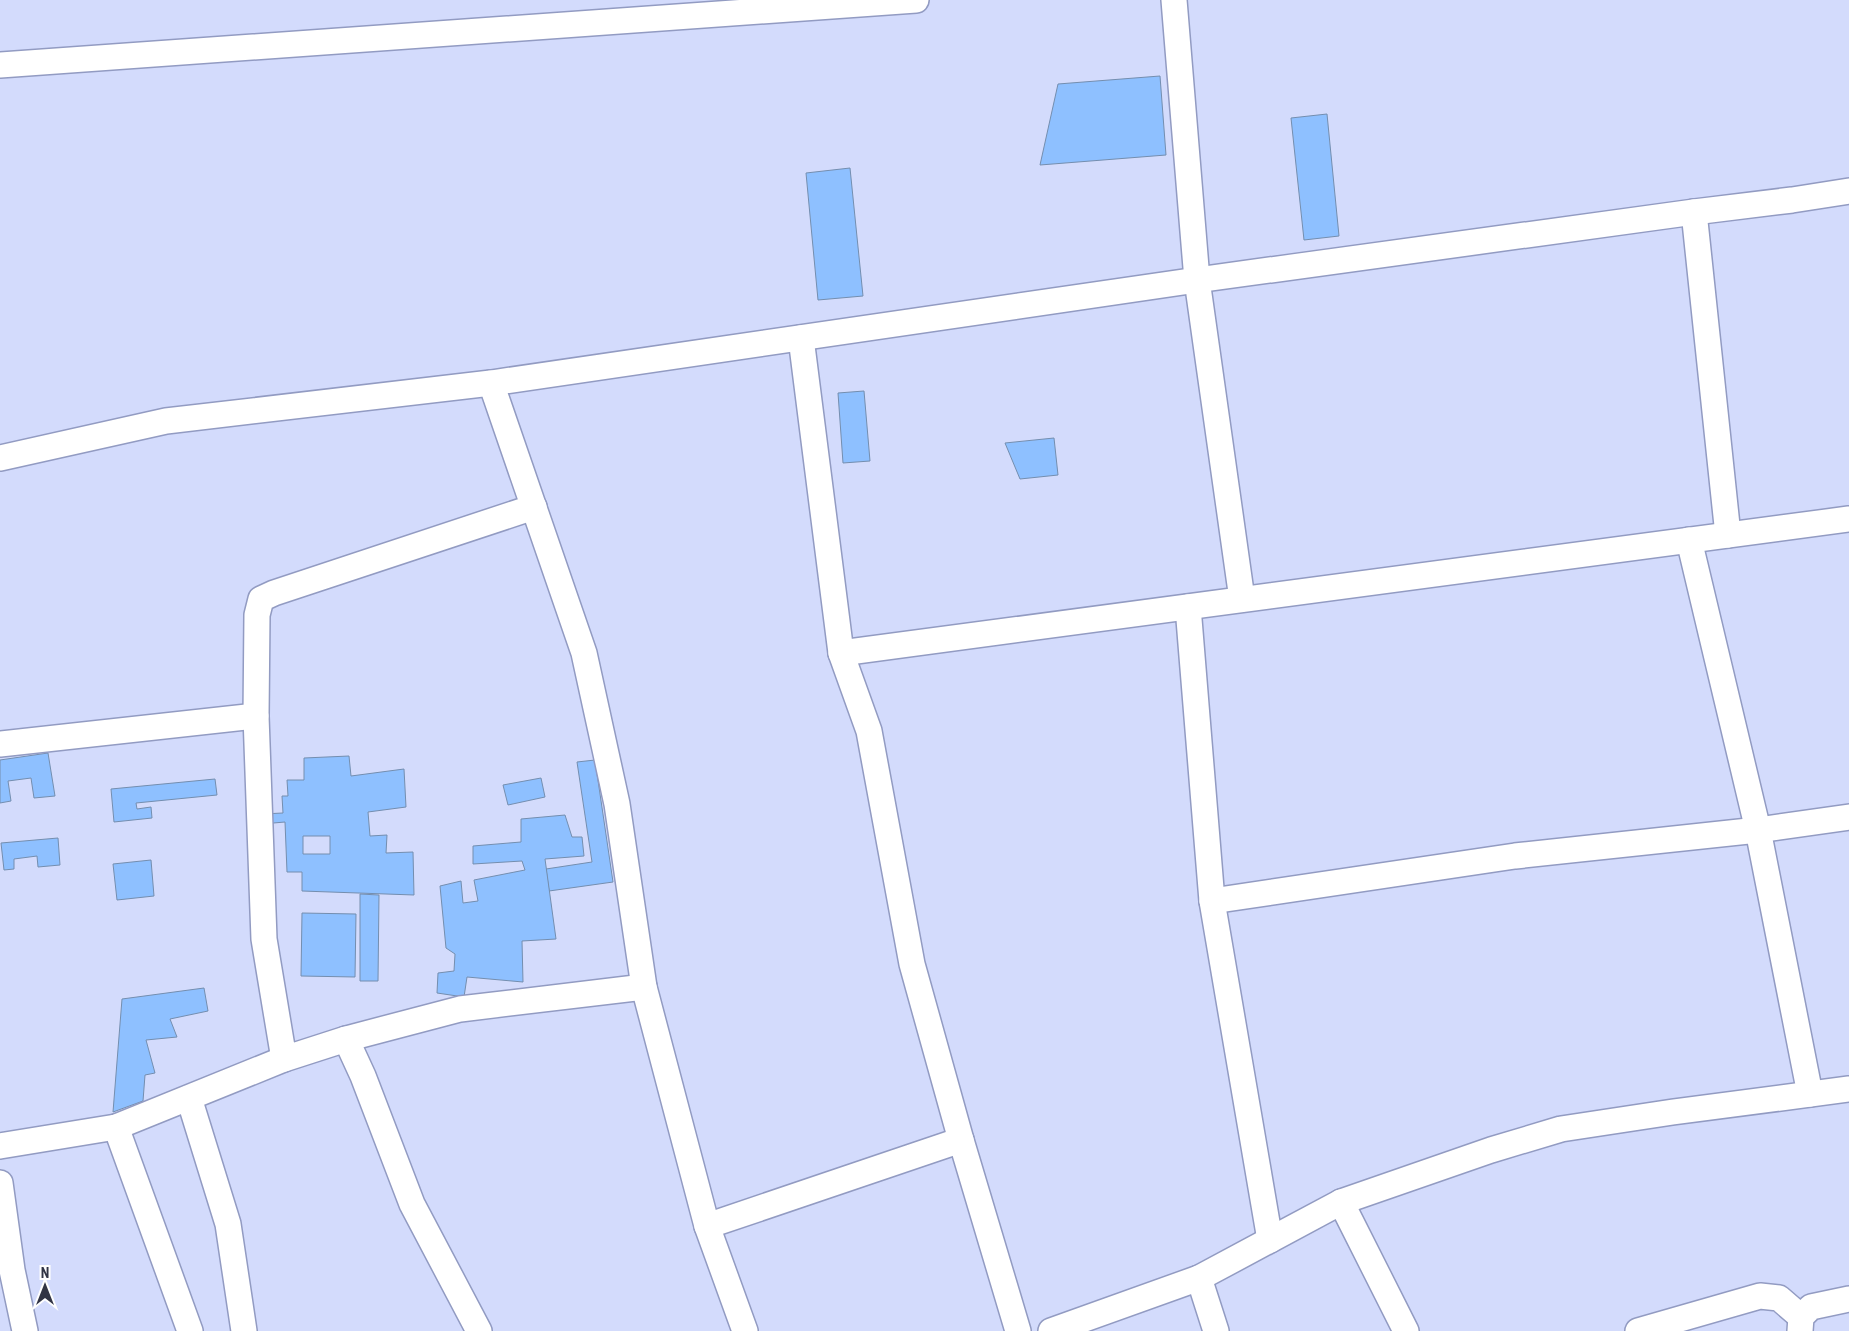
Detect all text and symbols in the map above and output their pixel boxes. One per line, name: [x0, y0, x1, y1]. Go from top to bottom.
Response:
north arrow: [20, 1261, 70, 1311]
text: N: [41, 1265, 49, 1281]

